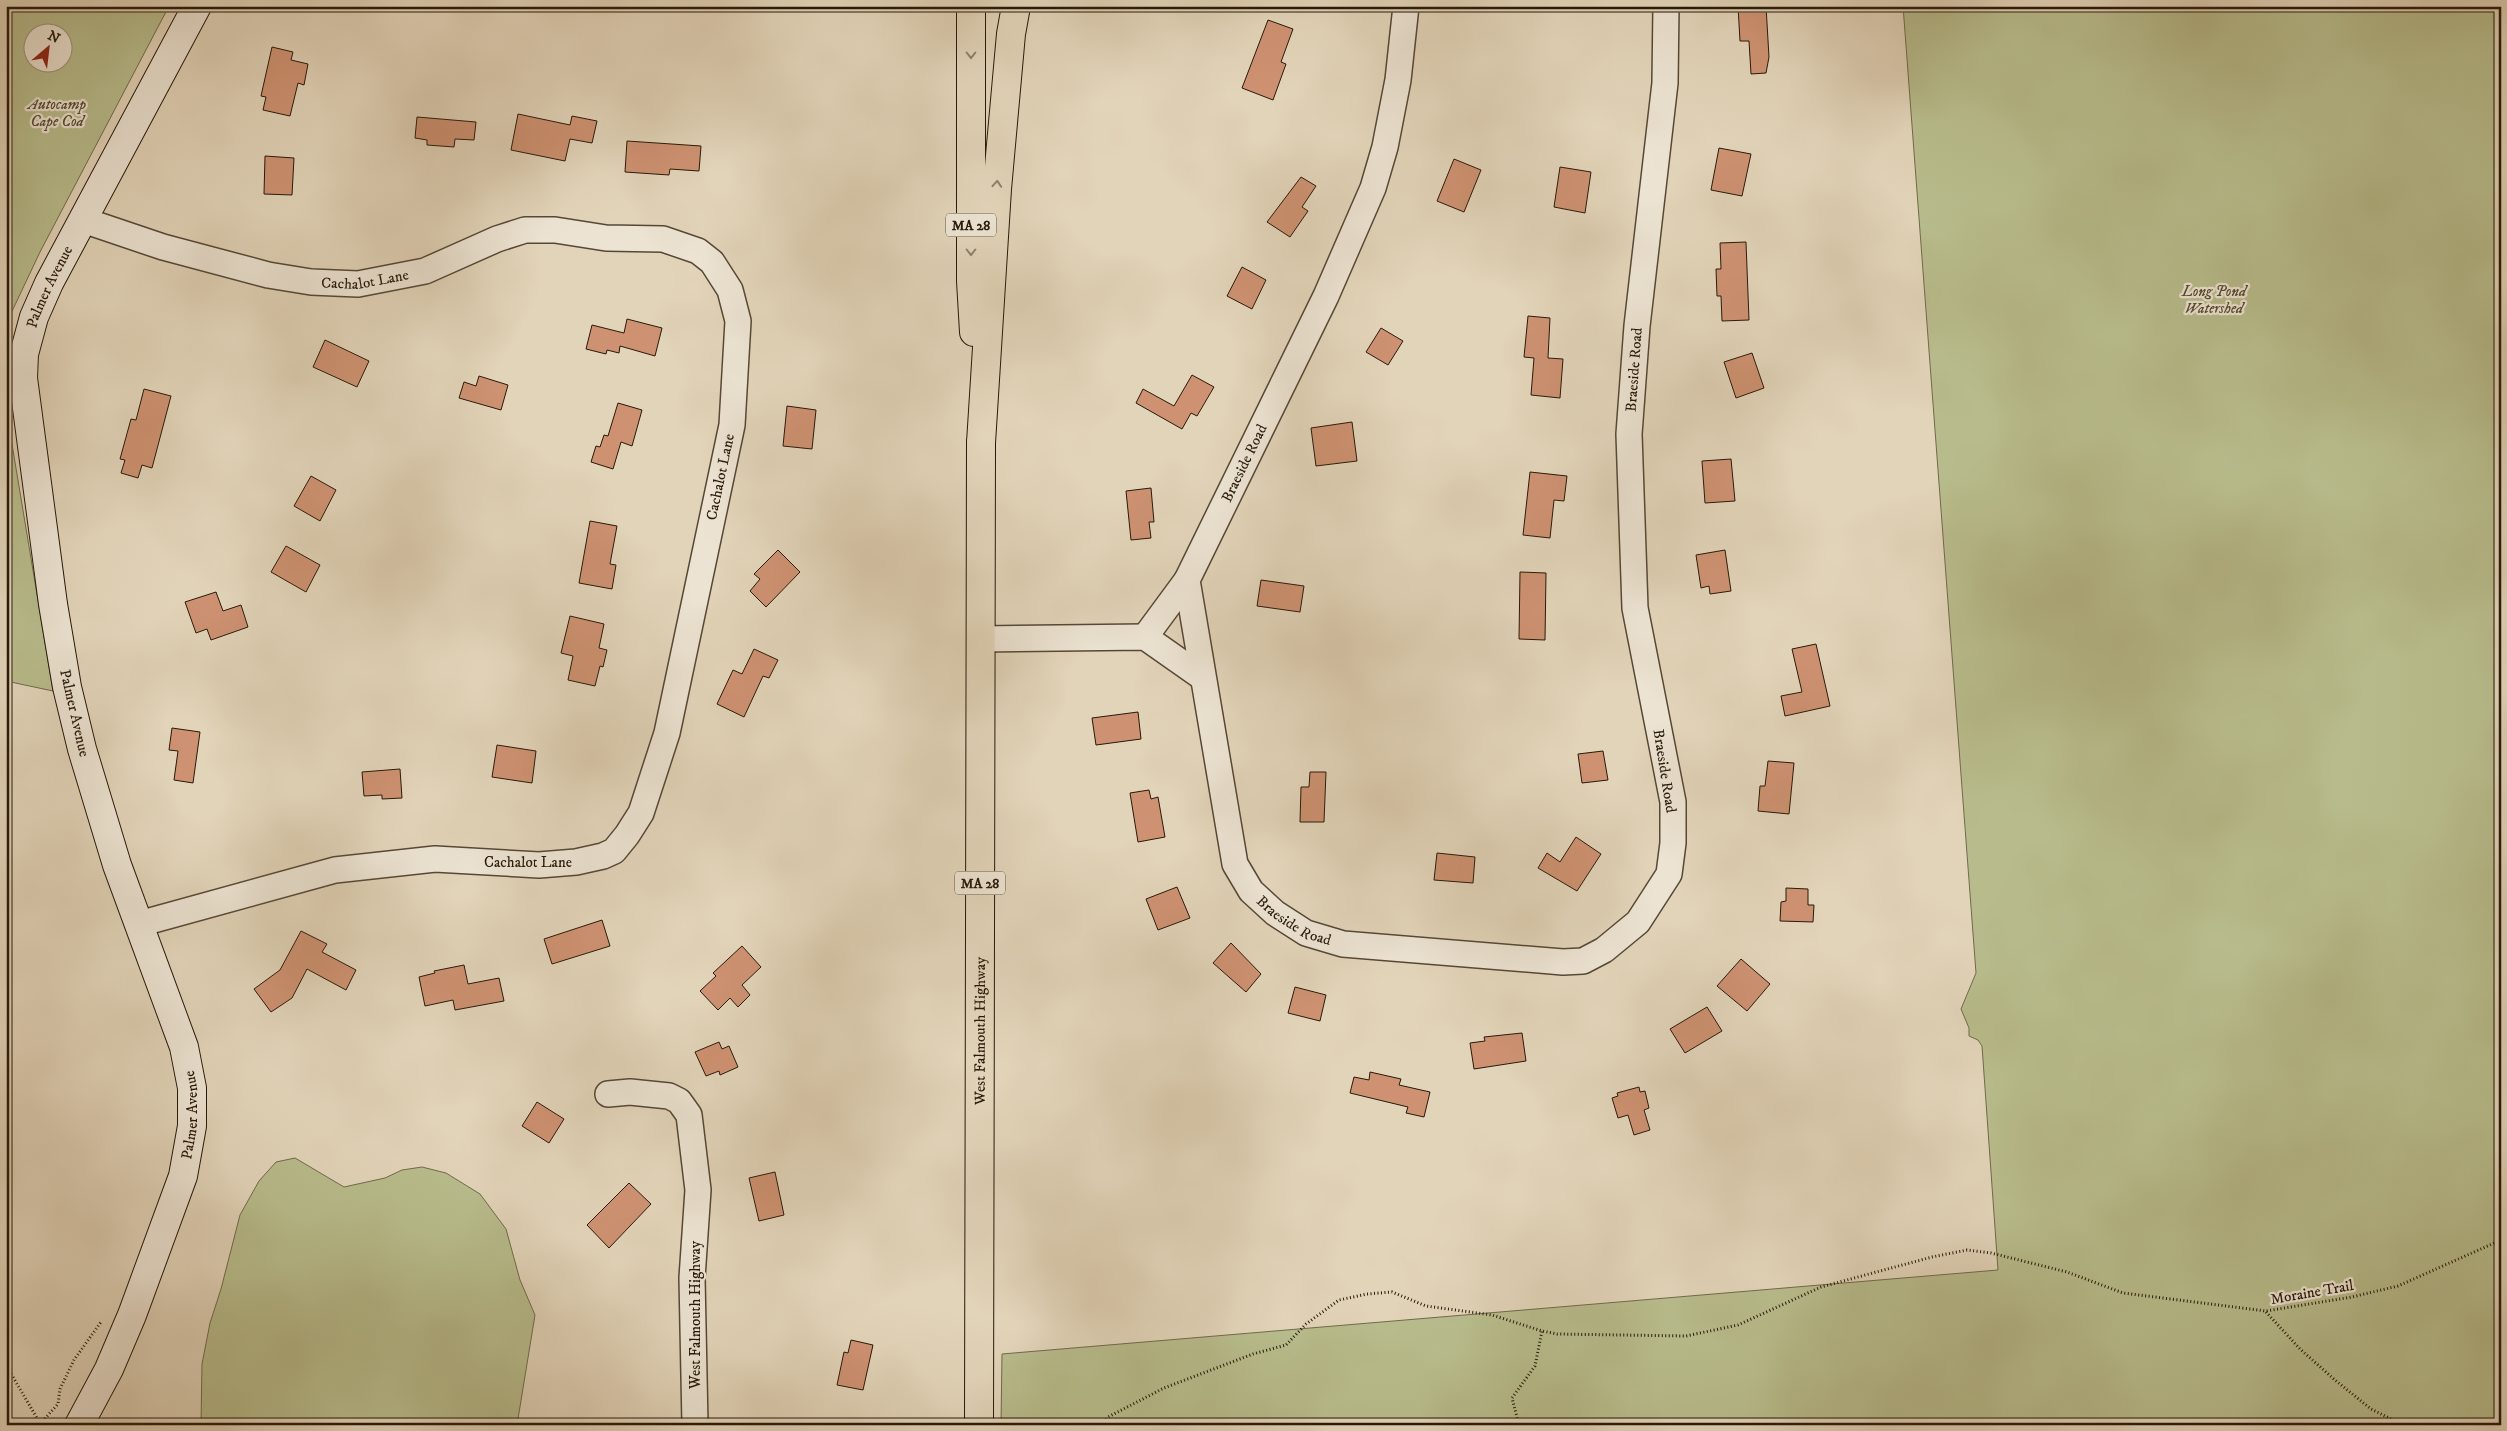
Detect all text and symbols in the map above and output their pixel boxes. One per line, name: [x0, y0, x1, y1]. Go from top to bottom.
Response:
north arrow: [22, 22, 72, 72]
text: N: [44, 27, 63, 48]
one-way arrow: [966, 52, 976, 59]
park label: Autocamp Cape Cod: [26, 95, 87, 131]
one-way arrow: [992, 180, 1003, 188]
road number: MA 28: [946, 214, 996, 236]
street label: Palmer Avenue: [22, 242, 77, 330]
one-way arrow: [966, 249, 976, 257]
street label: Cachalot Lane: [321, 265, 410, 294]
park label: Long Pond Watershed: [2181, 282, 2249, 318]
street label: Braeside Road: [1622, 326, 1647, 413]
street label: Braeside Road: [1217, 421, 1272, 505]
street label: Cachalot Lane: [702, 432, 739, 522]
street label: Palmer Avenue: [55, 668, 94, 759]
street label: Braeside Road: [1649, 728, 1681, 815]
street label: Cachalot Lane: [484, 853, 572, 872]
road number: MA 28: [955, 871, 1005, 894]
street label: Braeside Road: [1252, 892, 1334, 950]
street label: West Falmouth Highway: [971, 956, 990, 1106]
street label: Palmer Avenue: [177, 1069, 203, 1161]
street label: West Falmouth Highway: [686, 1240, 705, 1390]
street label: Moraine Trail: [2269, 1276, 2356, 1309]

